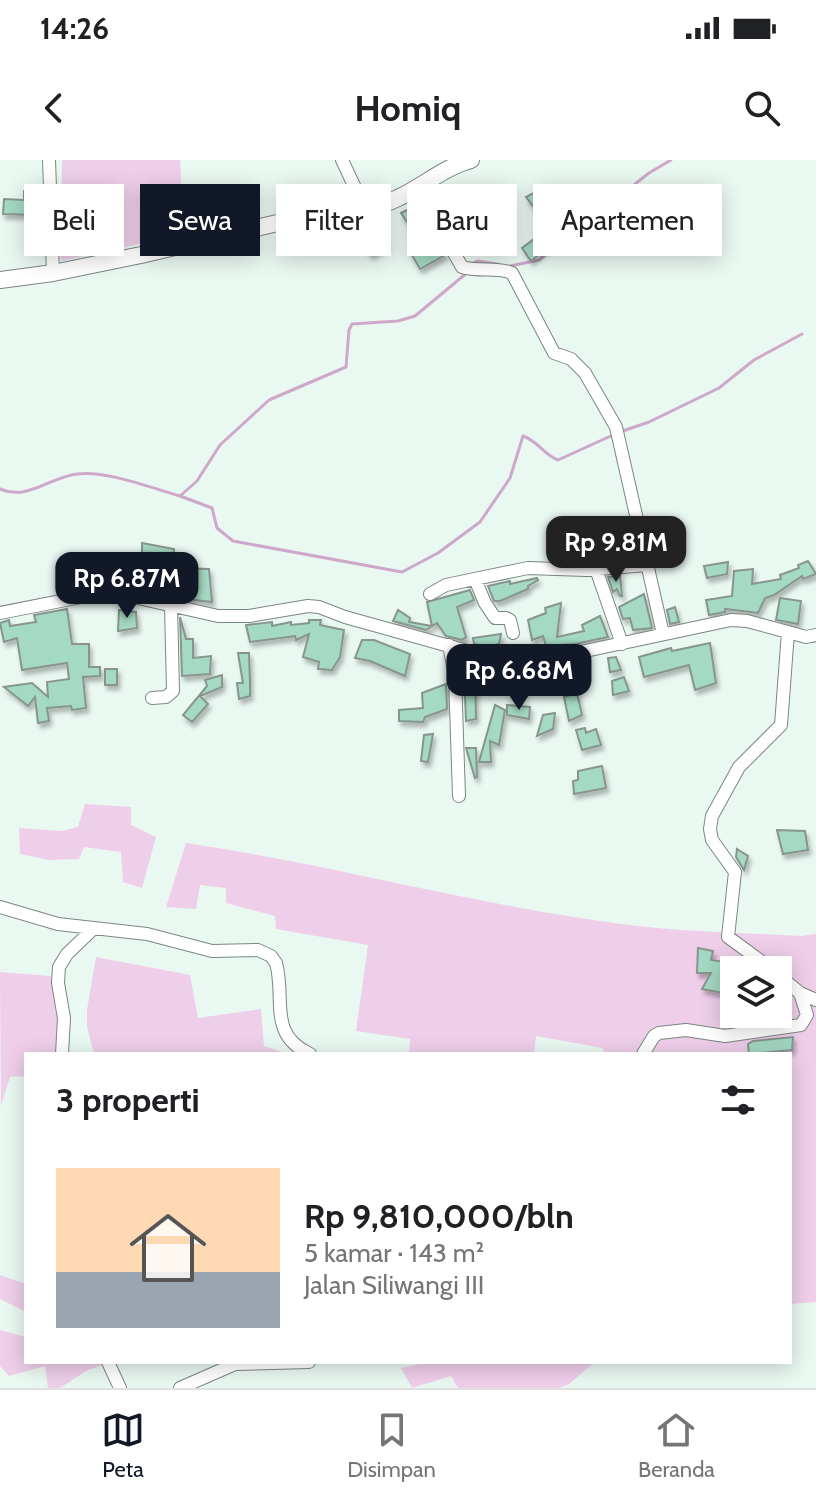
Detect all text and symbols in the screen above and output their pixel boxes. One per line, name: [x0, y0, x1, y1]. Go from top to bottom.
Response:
text: 14:26: [40, 10, 109, 47]
icon: back: [32, 86, 76, 130]
text: Homiq: [355, 86, 461, 130]
icon: search: [740, 86, 784, 130]
chip: Beli: [24, 184, 124, 256]
chip: Sewa: [140, 184, 260, 256]
chip: Filter: [276, 184, 391, 256]
chip: Baru: [407, 184, 517, 256]
chip: Apartemen: [533, 184, 722, 256]
pin: Rp 9.81M: [533, 516, 699, 584]
text: Rp 9.81M: [564, 526, 668, 558]
pin: Rp 6.87M: [44, 552, 210, 620]
text: Rp 6.87M: [73, 562, 181, 594]
pin: Rp 6.68M: [436, 644, 602, 712]
text: Rp 6.68M: [464, 654, 574, 686]
map controls: [720, 956, 792, 1028]
button: layers: [720, 956, 792, 1028]
icon: filters: [716, 1078, 760, 1122]
text: 3 properti: [56, 1079, 200, 1121]
text: Rp 9,810,000/bln: [304, 1195, 574, 1237]
icon: home: [120, 1200, 216, 1296]
text: 5 kamar · 143 m²: [304, 1237, 484, 1269]
text: Jalan Siliwangi III: [304, 1269, 485, 1301]
tab: Peta: [101, 1408, 145, 1483]
tab: Disimpan: [347, 1408, 436, 1483]
tab: Beranda: [638, 1408, 715, 1483]

